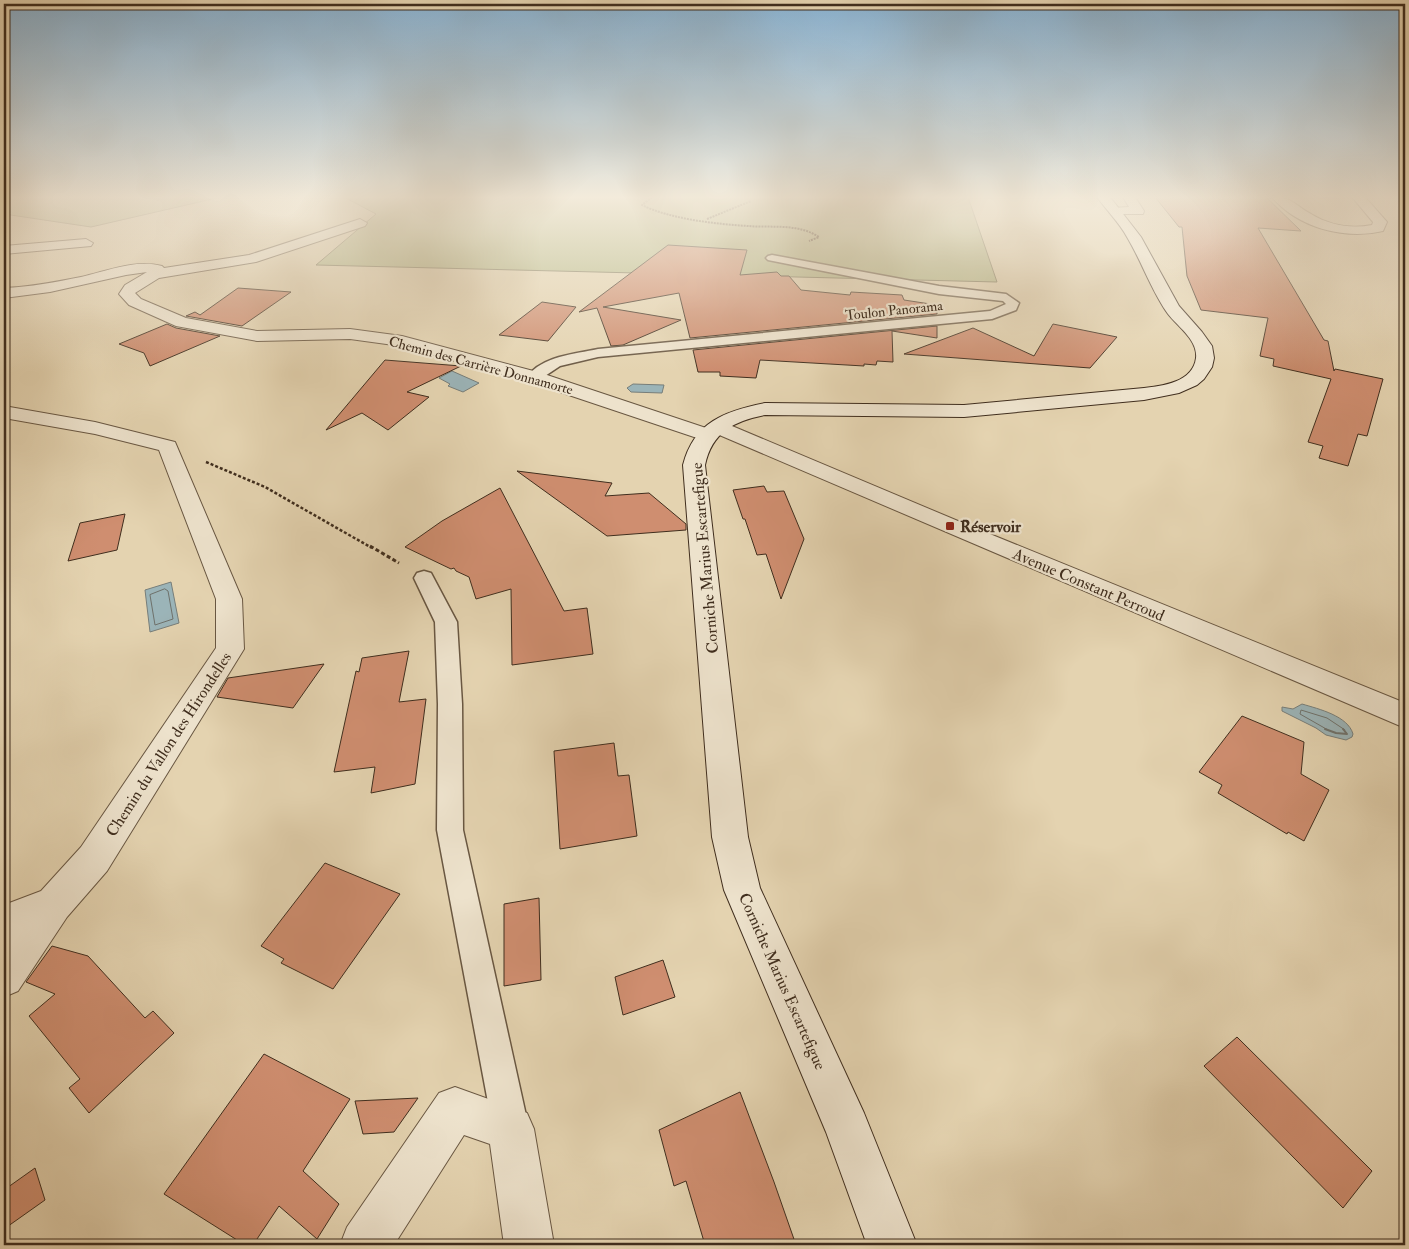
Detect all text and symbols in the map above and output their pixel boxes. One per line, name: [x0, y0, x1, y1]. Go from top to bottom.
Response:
street label: Toulon Panorama: [844, 297, 944, 324]
street label: Chemin des Carrière Donnamorte: [387, 333, 575, 398]
street label: Corniche Marius Escartefigue: [687, 461, 723, 654]
place label: Réservoir: [960, 517, 1022, 537]
marker: Réservoir: [944, 520, 956, 532]
street label: Avenue Constant Perroud: [1009, 544, 1168, 626]
street label: Chemin du Vallon des Hirondelles: [102, 648, 236, 841]
street label: Corniche Marius Escartefigue: [734, 890, 830, 1073]

